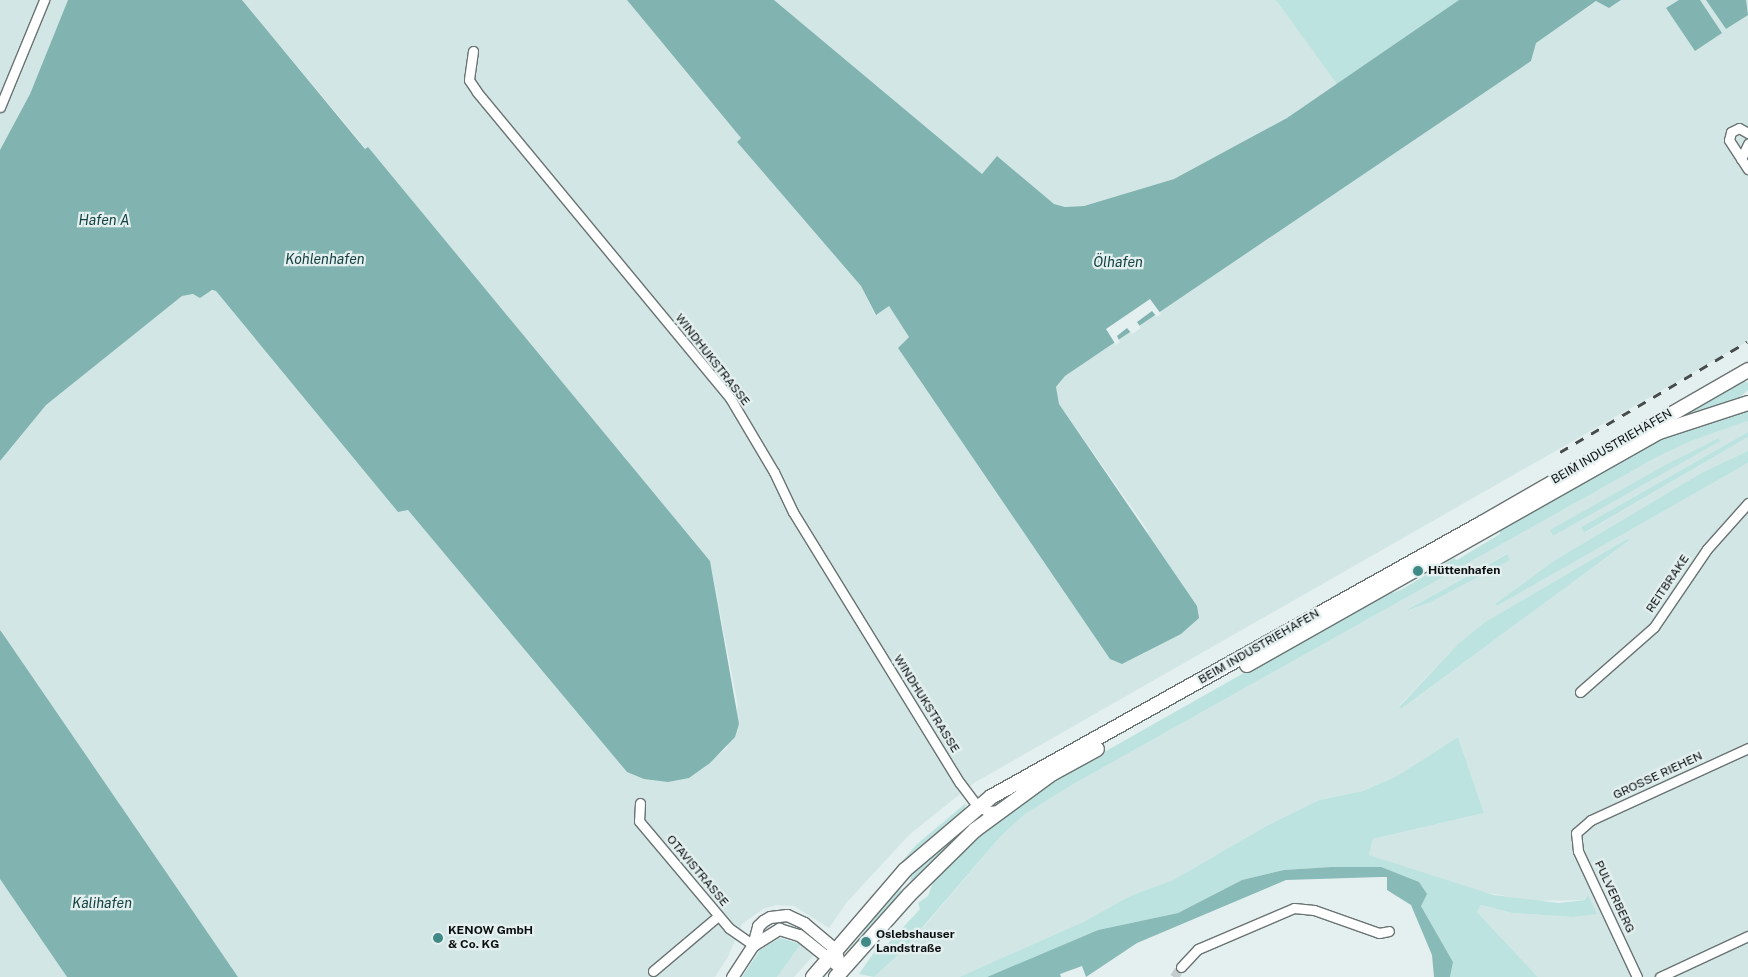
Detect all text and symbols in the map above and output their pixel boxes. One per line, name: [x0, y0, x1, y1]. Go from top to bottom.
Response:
water label: Hafen A: [78, 212, 130, 228]
water label: Kohlenhafen: [285, 251, 365, 267]
water label: Ölhafen: [1093, 254, 1143, 270]
street label: WINDHUKSTRASSE: [672, 311, 752, 409]
street label: BEIM INDUSTRIEHAFEN: [1549, 406, 1675, 488]
street label: REITBRAKE: [1643, 552, 1693, 616]
place label: Hüttenhafen: [1428, 564, 1500, 578]
marker: Hüttenhafen: [1412, 565, 1424, 577]
street label: BEIM INDUSTRIEHAFEN: [1196, 606, 1322, 688]
street label: WINDHUKSTRASSE: [890, 652, 962, 756]
street label: GROSSE RIEHEN: [1611, 749, 1705, 803]
street label: OTAVISTRASSE: [663, 832, 731, 910]
street label: PULVERBERG: [1591, 858, 1637, 936]
water label: Kalihafen: [72, 895, 132, 911]
place label: KENOW GmbH & Co. KG: [448, 924, 533, 952]
place label: Oslebshauser Landstraße: [876, 928, 955, 956]
marker: KENOW GmbH & Co. KG: [432, 932, 444, 944]
marker: Oslebshauser Landstraße: [860, 936, 872, 948]

